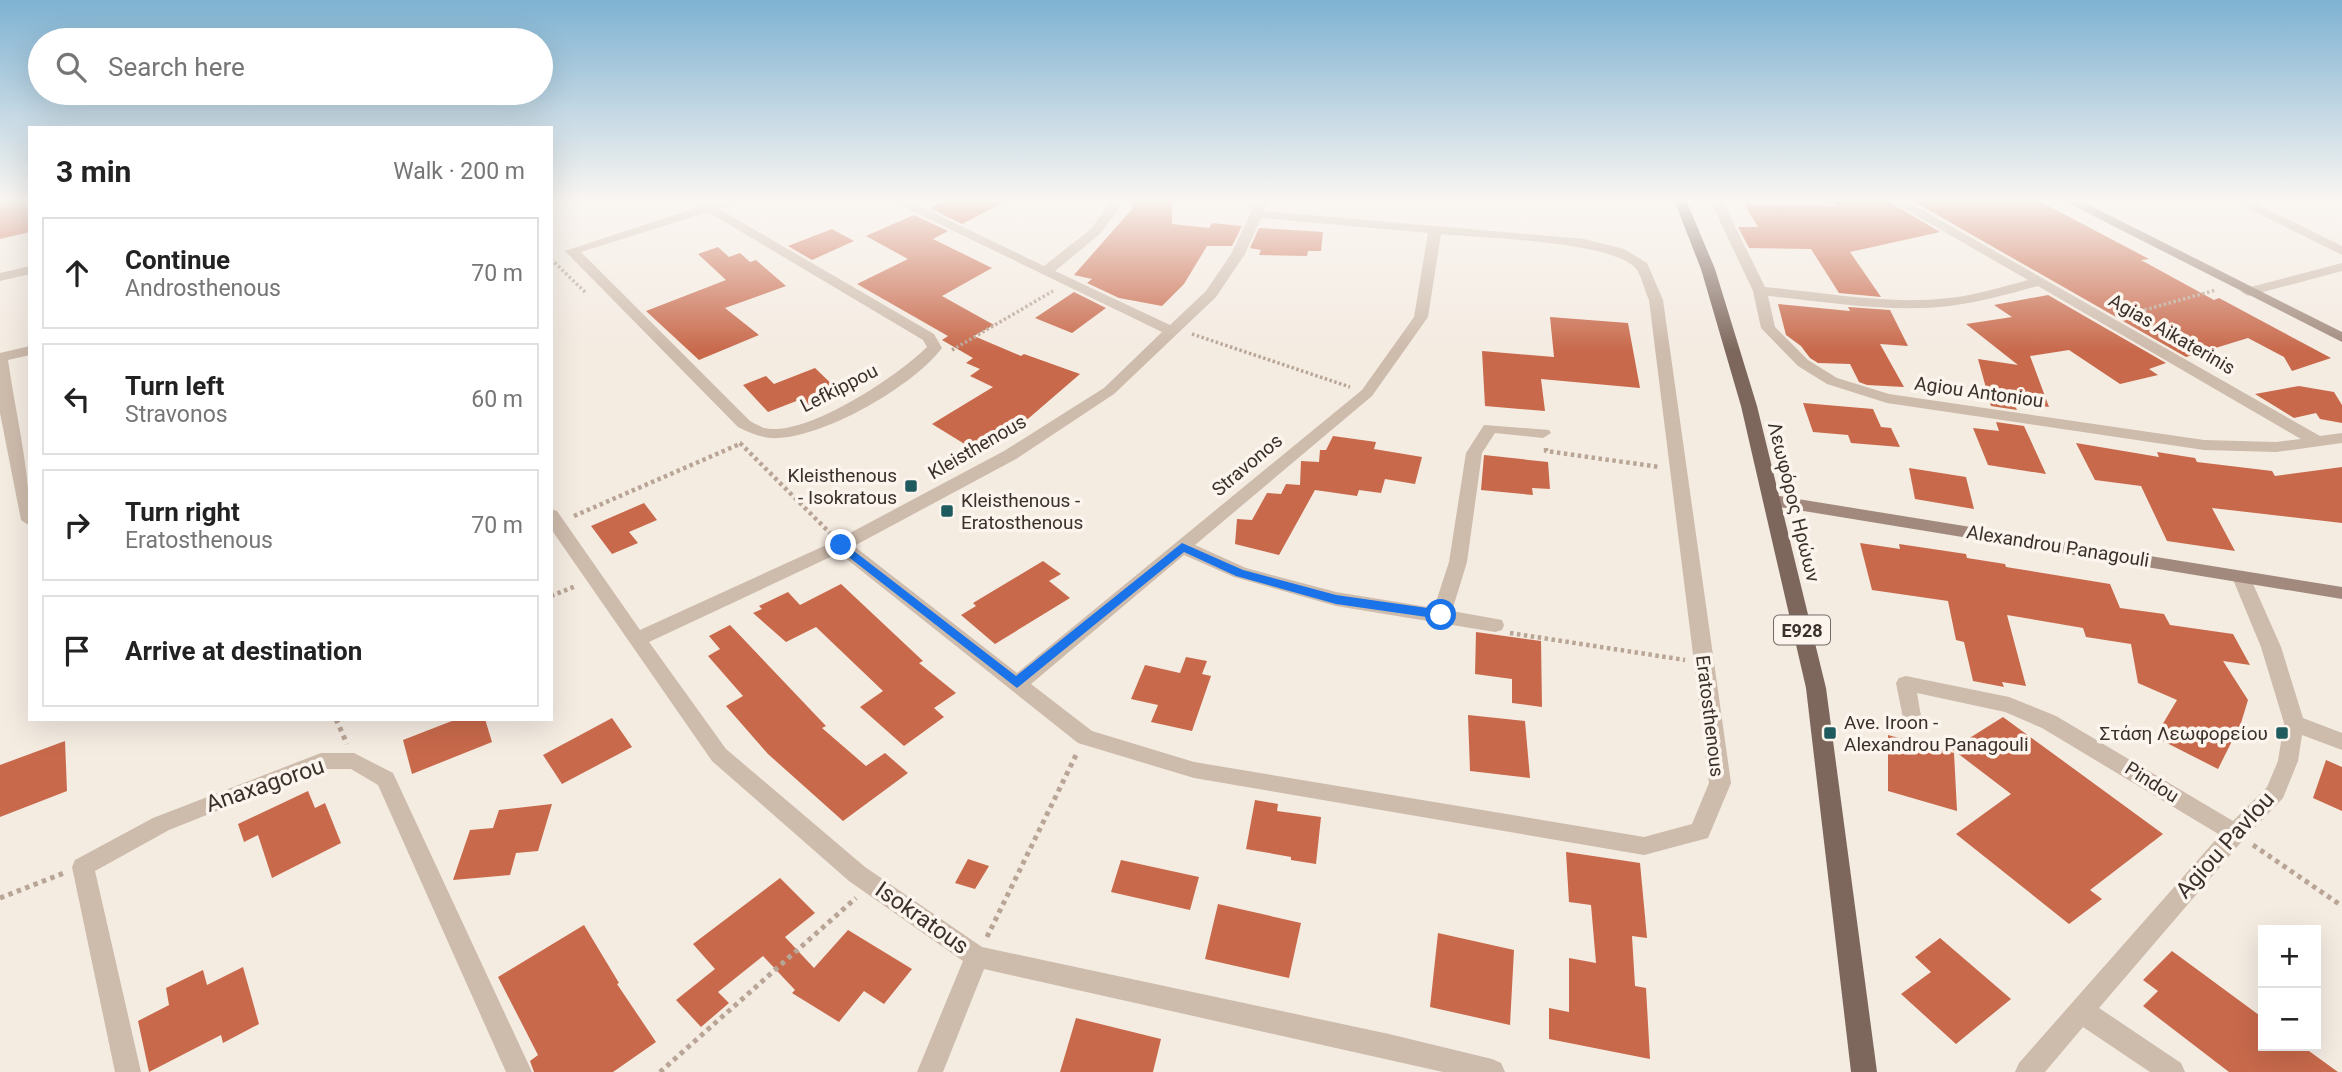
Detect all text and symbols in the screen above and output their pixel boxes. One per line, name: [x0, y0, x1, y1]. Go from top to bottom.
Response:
search box: [28, 28, 553, 105]
icon: search: [52, 48, 90, 86]
text: Search here: [108, 52, 245, 82]
text: 3 min: [56, 154, 131, 189]
text: Walk · 200 m: [393, 158, 525, 185]
text: Continue: [125, 245, 230, 275]
icon: ahead: [58, 254, 96, 292]
text: 70 m: [471, 260, 523, 287]
text: Androsthenous: [125, 275, 281, 302]
street label: Agias Aikaterinis: [2105, 289, 2239, 379]
street label: Lefkippou: [796, 359, 882, 417]
text: Turn left: [125, 371, 224, 401]
street label: Agiou Antoniou: [1913, 372, 2045, 412]
icon: left: [58, 380, 96, 418]
text: 60 m: [471, 386, 523, 413]
text: Stravonos: [125, 401, 228, 428]
street label: Kleisthenous: [924, 410, 1030, 484]
street label: Λεωφόρος Ηρώων: [1763, 420, 1825, 584]
street label: Stravonos: [1207, 429, 1287, 501]
place label: Kleisthenous - Isokratous: [788, 464, 897, 509]
marker: Kleisthenous - Isokratous: [903, 478, 919, 494]
place label: Kleisthenous - Eratosthenous: [961, 489, 1083, 534]
text: Turn right: [125, 497, 240, 527]
marker: Kleisthenous - Eratosthenous: [939, 503, 955, 519]
icon: right: [58, 506, 96, 544]
text: 70 m: [471, 512, 523, 539]
street label: Alexandrou Panagouli: [1965, 520, 2151, 572]
text: Eratosthenous: [125, 527, 273, 554]
route end: [825, 529, 856, 560]
route start: [1425, 599, 1456, 630]
road number: E928: [1774, 616, 1830, 644]
icon: arrive: [58, 632, 96, 670]
text: Arrive at destination: [125, 636, 362, 666]
street label: Eratosthenous: [1691, 654, 1729, 778]
place label: Ave. Iroon - Alexandrou Panagouli: [1844, 711, 2029, 756]
place label: Στάση Λεωφορείου: [2099, 722, 2268, 745]
marker: Ave. Iroon - Alexandrou Panagouli: [1822, 725, 1838, 741]
marker: Στάση Λεωφορείου: [2274, 725, 2290, 741]
street label: Anaxagorou: [202, 752, 328, 818]
street label: Pindou: [2121, 757, 2183, 807]
street label: Agiou Pavlou: [2170, 786, 2280, 904]
street label: Isokratous: [870, 876, 974, 960]
map controls: [2258, 925, 2321, 1051]
button: +: [2258, 925, 2321, 988]
button: −: [2258, 988, 2321, 1051]

